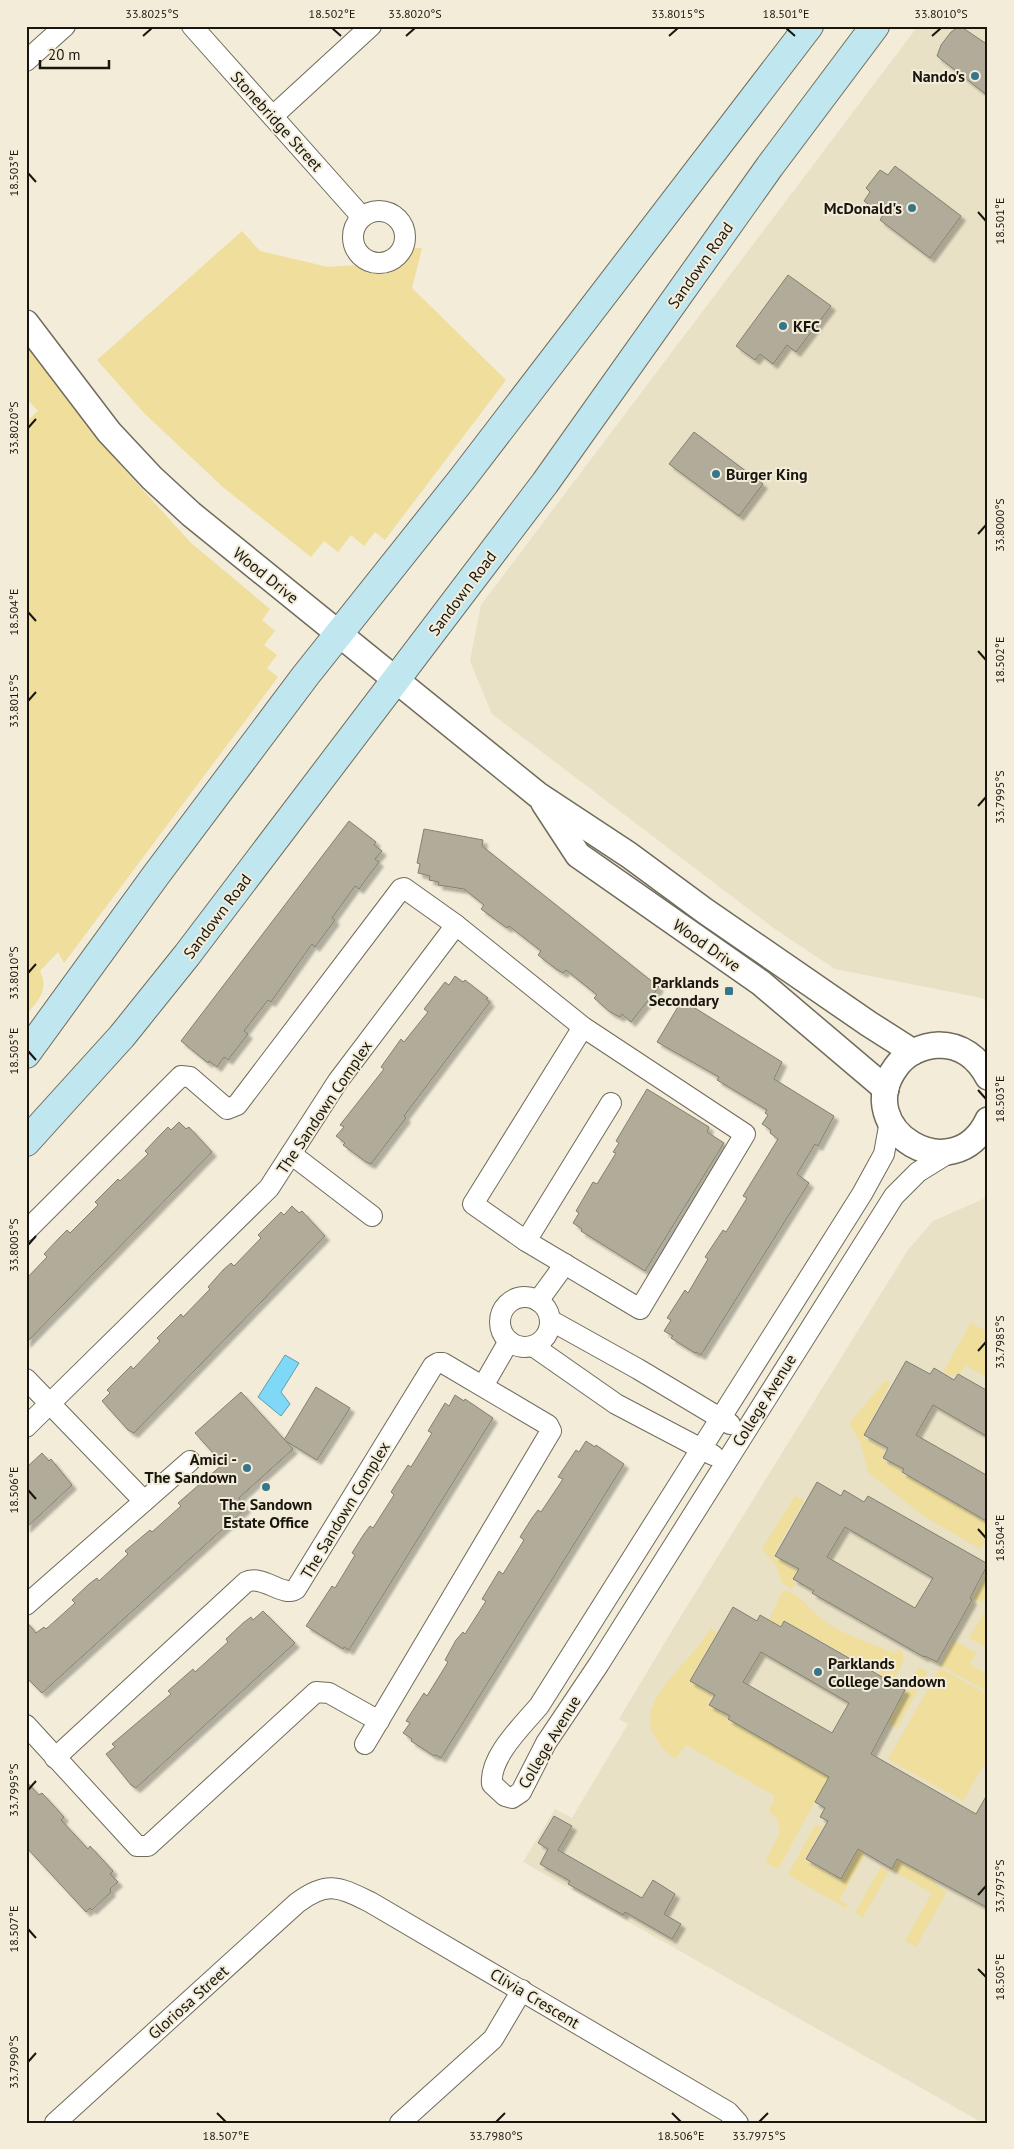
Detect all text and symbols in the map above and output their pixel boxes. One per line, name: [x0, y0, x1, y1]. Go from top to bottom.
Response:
text: 33.8025°S: [125, 6, 179, 21]
text: 18.502°E: [309, 6, 355, 21]
text: 33.8020°S: [388, 6, 442, 21]
text: 33.8015°S: [651, 6, 705, 21]
text: 18.501°E: [763, 6, 809, 21]
text: 33.8010°S: [914, 6, 968, 21]
scale bar: [40, 38, 109, 70]
text: 20 m: [48, 45, 81, 64]
place label: Nando's: [912, 66, 965, 86]
street label: Stonebridge Street: [227, 67, 328, 176]
marker: Nando's: [969, 70, 981, 82]
text: 18.503°E: [6, 150, 21, 196]
place label: McDonald's: [824, 198, 902, 218]
text: 18.501°E: [992, 198, 1007, 244]
marker: McDonald's: [906, 202, 918, 214]
street label: Sandown Road: [663, 218, 737, 312]
place label: KFC: [793, 316, 820, 336]
marker: KFC: [777, 320, 789, 332]
text: 33.8020°S: [6, 401, 21, 455]
place label: Burger King: [726, 464, 808, 484]
marker: Burger King: [710, 468, 722, 480]
text: 33.8000°S: [992, 498, 1007, 552]
street label: Wood Drive: [229, 543, 303, 607]
street label: Sandown Road: [424, 547, 500, 639]
text: 18.504°E: [6, 589, 21, 635]
text: 18.502°E: [992, 637, 1007, 683]
text: 33.8015°S: [6, 674, 21, 728]
text: 33.7995°S: [992, 770, 1007, 824]
street label: Sandown Road: [179, 870, 255, 962]
street label: Wood Drive: [669, 914, 745, 976]
text: 33.8010°S: [6, 946, 21, 1000]
place label: Parklands Secondary: [649, 972, 719, 1010]
marker: Parklands Secondary: [723, 985, 735, 997]
text: 18.505°E: [6, 1028, 21, 1074]
street label: The Sandown Complex: [272, 1037, 376, 1177]
text: 18.503°E: [992, 1076, 1007, 1122]
text: 33.8005°S: [6, 1218, 21, 1272]
text: 33.7985°S: [992, 1315, 1007, 1369]
street label: College Avenue: [728, 1350, 800, 1450]
street label: The Sandown Complex: [296, 1438, 394, 1582]
place label: Amici - The Sandown: [145, 1449, 237, 1487]
marker: Amici - The Sandown: [241, 1462, 253, 1474]
text: 18.506°E: [6, 1467, 21, 1513]
marker: The Sandown Estate Office: [260, 1481, 272, 1493]
place label: The Sandown Estate Office: [220, 1494, 312, 1532]
text: 18.504°E: [992, 1515, 1007, 1561]
place label: Parklands College Sandown: [828, 1653, 946, 1691]
marker: Parklands College Sandown: [812, 1666, 824, 1678]
street label: College Avenue: [513, 1692, 585, 1792]
text: 33.7995°S: [6, 1763, 21, 1817]
text: 33.7975°S: [992, 1859, 1007, 1913]
text: 18.507°E: [6, 1906, 21, 1952]
text: 18.505°E: [992, 1954, 1007, 2000]
street label: Gloriosa Street: [144, 1960, 233, 2043]
street label: Clivia Crescent: [487, 1964, 584, 2033]
text: 33.7990°S: [6, 2035, 21, 2089]
text: 18.507°E: [203, 2128, 249, 2143]
text: 33.7980°S: [469, 2128, 523, 2143]
text: 18.506°E: [658, 2128, 704, 2143]
text: 33.7975°S: [732, 2128, 786, 2143]

